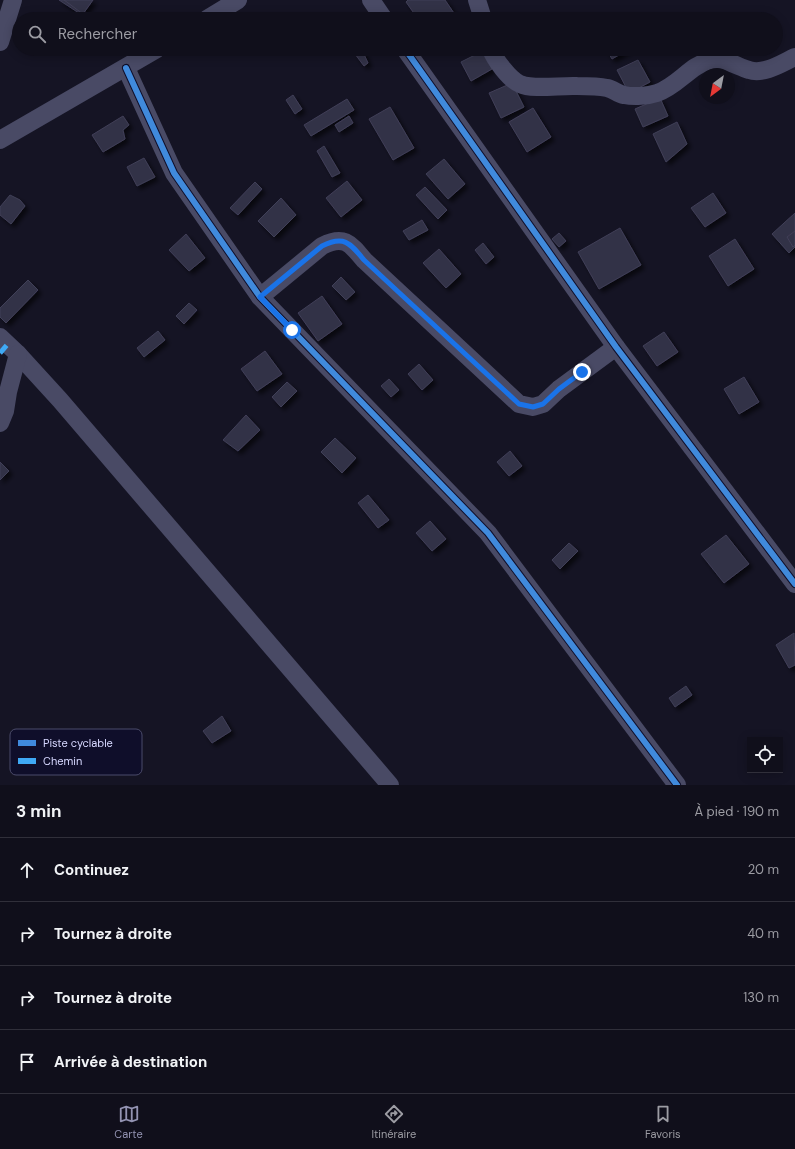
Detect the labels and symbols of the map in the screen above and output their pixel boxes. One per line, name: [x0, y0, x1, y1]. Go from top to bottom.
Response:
north arrow: [699, 68, 735, 104]
route start: [283, 321, 301, 339]
route end: [573, 363, 591, 381]
legend: [10, 729, 142, 775]
text: Piste cyclable: [43, 736, 113, 750]
text: Chemin: [43, 754, 82, 768]

